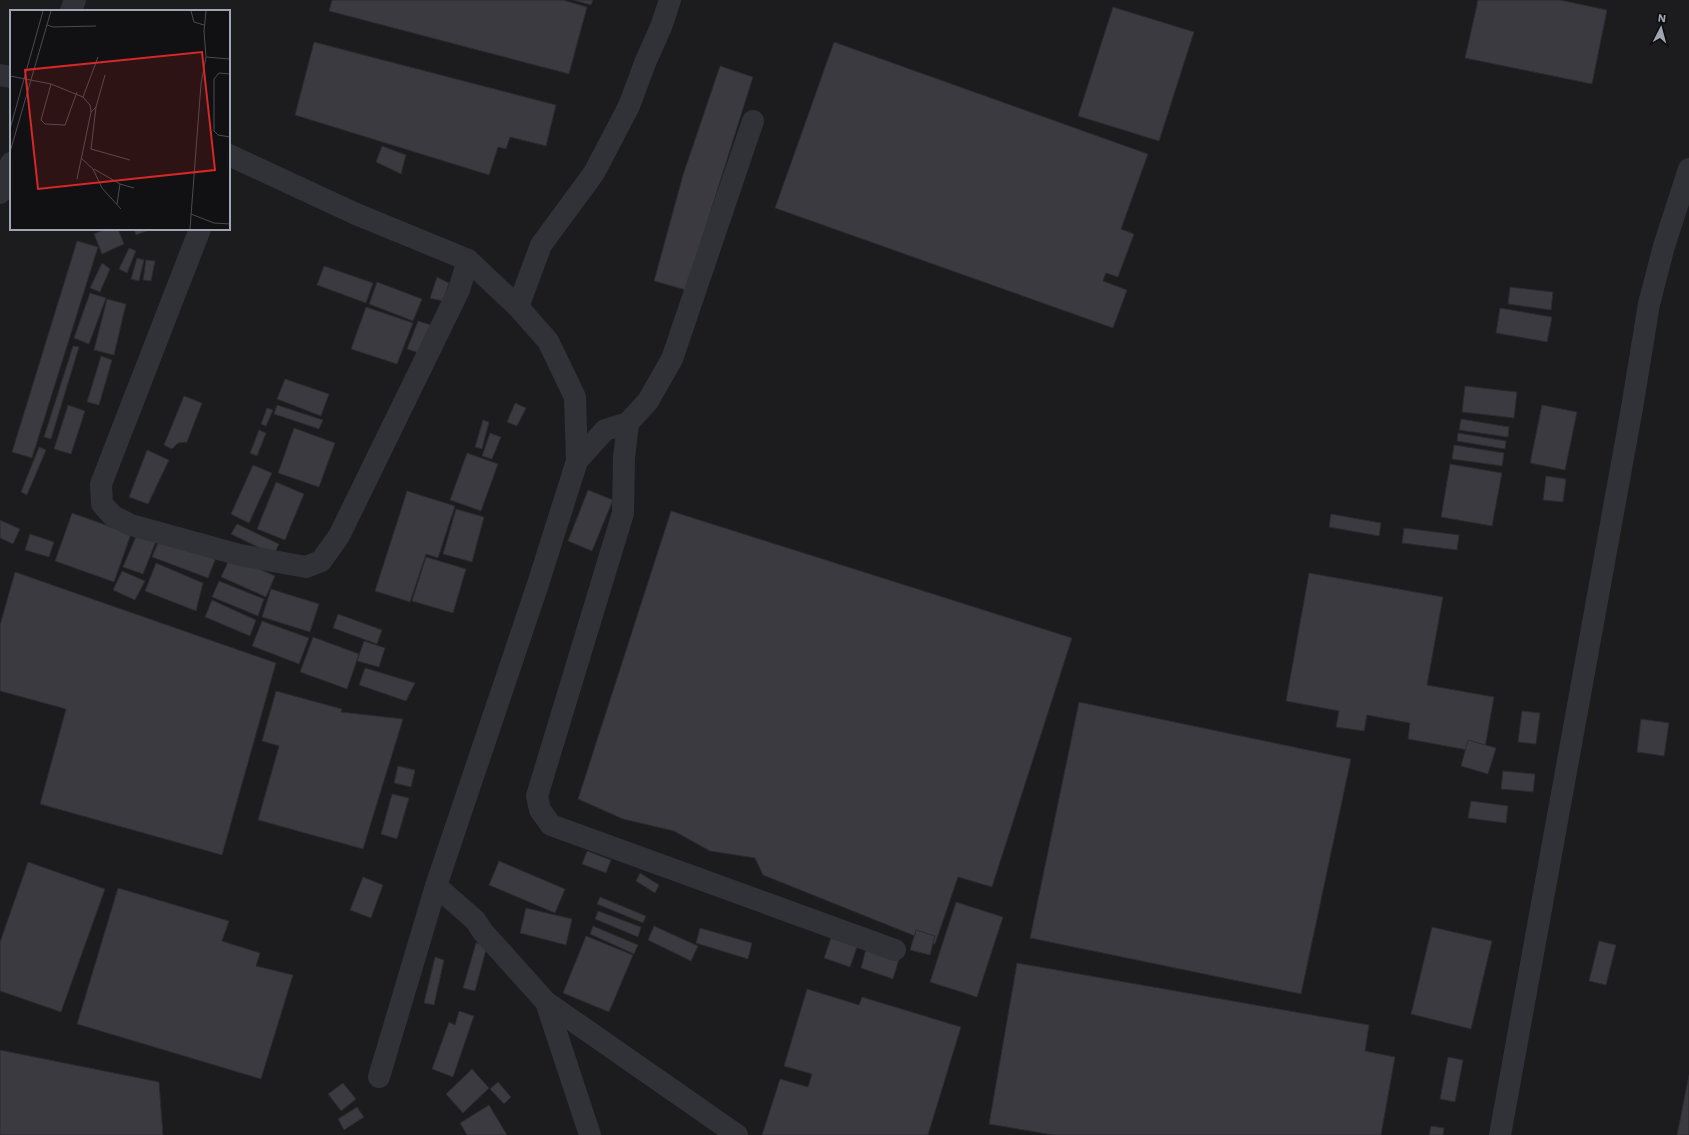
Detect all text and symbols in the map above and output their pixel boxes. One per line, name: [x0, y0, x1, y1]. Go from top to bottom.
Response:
north arrow: [1641, 8, 1681, 48]
inset map: [10, 10, 230, 230]
text: N: [1657, 12, 1667, 25]

